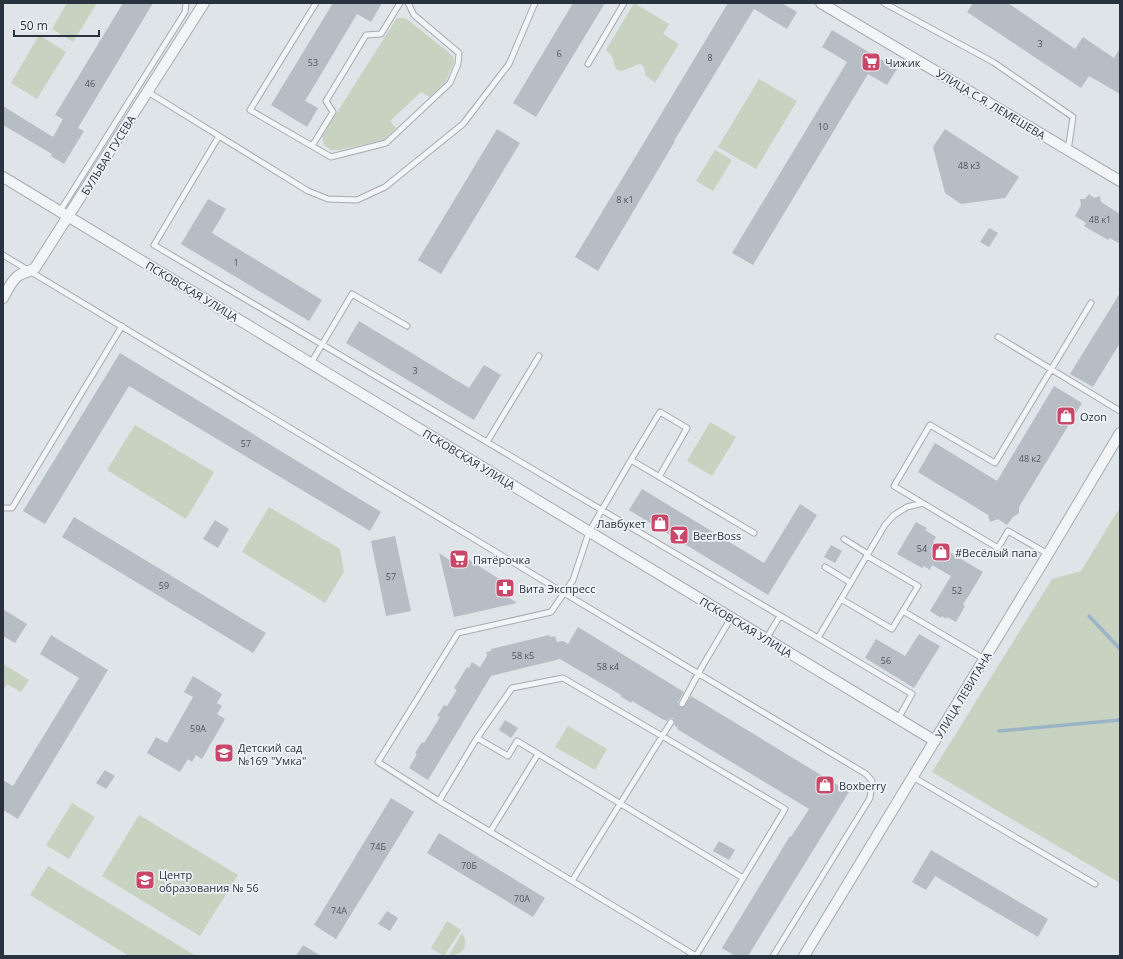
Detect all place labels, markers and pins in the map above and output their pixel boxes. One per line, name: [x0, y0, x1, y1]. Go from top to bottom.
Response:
supermarket icon: Чижик: [860, 51, 882, 73]
place label: Чижик: [885, 55, 921, 70]
shop icon: Ozon: [1055, 405, 1077, 427]
place label: Ozon: [1080, 409, 1107, 424]
shop icon: Лавбукет: [649, 512, 671, 534]
place label: Лавбукет: [597, 516, 646, 531]
bar icon: BeerBoss: [668, 524, 690, 546]
place label: BeerBoss: [693, 528, 741, 543]
shop icon: #Весёлый папа: [930, 541, 952, 563]
place label: #Весёлый папа: [955, 545, 1037, 560]
supermarket icon: Пятёрочка: [448, 548, 470, 570]
place label: Пятёрочка: [473, 552, 530, 567]
pharmacy icon: Вита Экспресс: [494, 577, 516, 599]
place label: Вита Экспресс: [519, 581, 595, 596]
place label: Детский сад №169 "Умка": [238, 740, 306, 768]
school or university icon: Детский сад №169 "Умка": [213, 742, 235, 764]
shop icon: Boxberry: [814, 774, 836, 796]
place label: Boxberry: [839, 778, 886, 793]
place label: Центр образования № 56: [159, 867, 259, 895]
school or university icon: Центр образования № 56: [134, 869, 156, 891]

